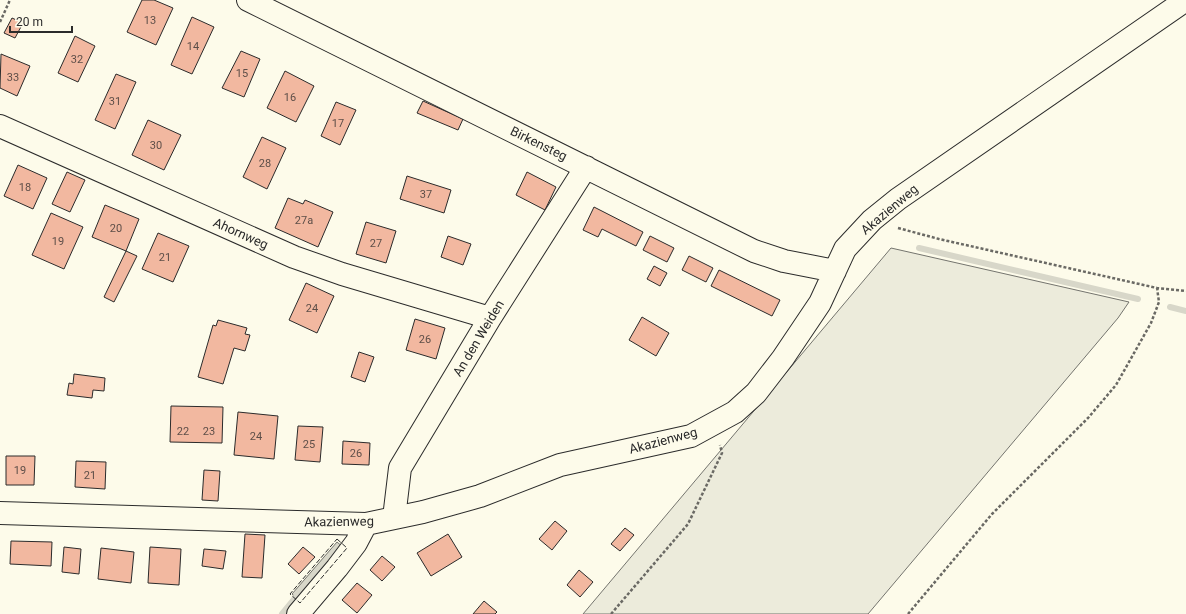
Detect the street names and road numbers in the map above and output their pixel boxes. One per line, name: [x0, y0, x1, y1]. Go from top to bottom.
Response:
street label: Birkensteg: [508, 123, 570, 164]
street label: Akazienweg: [858, 181, 921, 238]
street label: Ahornweg: [211, 215, 271, 252]
street label: An den Weiden: [450, 297, 507, 379]
street label: Akazienweg: [627, 424, 699, 457]
street label: Akazienweg: [304, 513, 374, 530]

